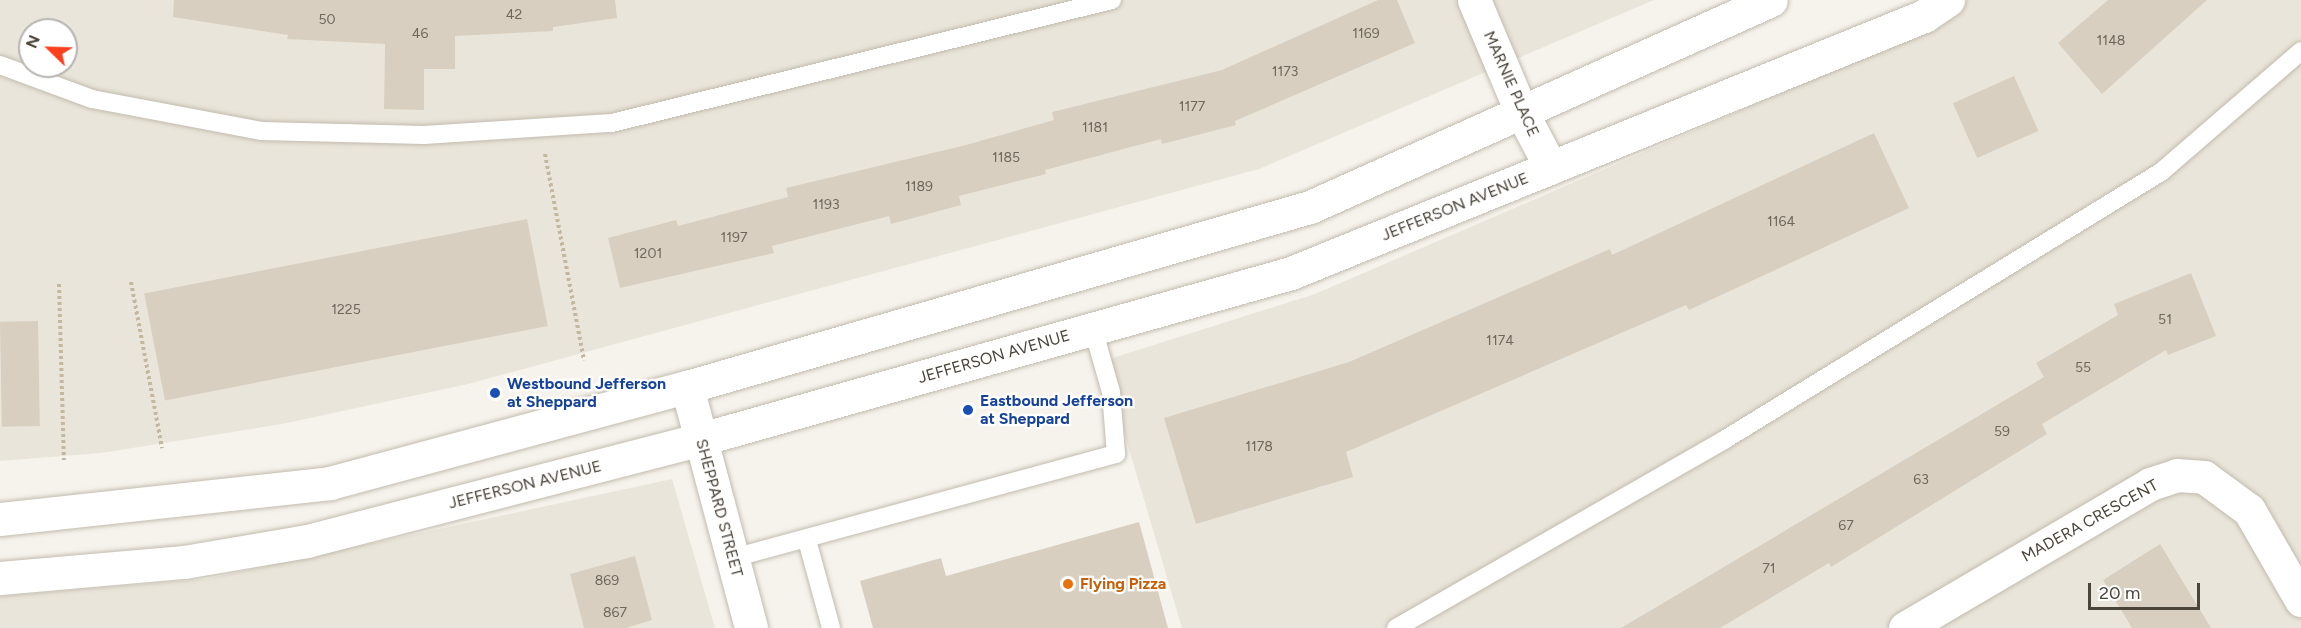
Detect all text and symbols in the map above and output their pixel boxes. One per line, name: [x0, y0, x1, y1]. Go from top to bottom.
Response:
house number: 42: [506, 7, 522, 23]
house number: 50: [318, 12, 336, 28]
north arrow: [18, 18, 78, 78]
house number: 46: [412, 26, 428, 42]
house number: 1169: [1352, 26, 1380, 42]
street label: MARNIE PLACE: [1479, 28, 1543, 140]
text: N: [22, 32, 44, 51]
house number: 1148: [2097, 33, 2125, 49]
house number: 1173: [1272, 64, 1298, 80]
house number: 1177: [1179, 99, 1205, 115]
house number: 1181: [1082, 120, 1108, 136]
house number: 1185: [992, 150, 1020, 166]
street label: JEFFERSON AVENUE: [1379, 169, 1531, 245]
house number: 1189: [905, 179, 933, 195]
house number: 1193: [812, 197, 840, 213]
house number: 1164: [1767, 214, 1795, 230]
house number: 1197: [720, 230, 748, 246]
house number: 1201: [634, 246, 662, 262]
house number: 1225: [331, 302, 361, 318]
house number: 51: [2158, 312, 2172, 328]
street label: JEFFERSON AVENUE: [916, 326, 1072, 388]
house number: 1174: [1486, 333, 1514, 349]
house number: 55: [2075, 360, 2091, 376]
place label: Westbound Jefferson at Sheppard: [507, 374, 666, 412]
marker: Westbound Jefferson at Sheppard: [488, 386, 502, 400]
place label: Eastbound Jefferson at Sheppard: [980, 391, 1133, 429]
marker: Eastbound Jefferson at Sheppard: [961, 403, 975, 417]
house number: 59: [1994, 424, 2010, 440]
street label: SHEPPARD STREET: [691, 437, 747, 579]
house number: 1178: [1245, 439, 1273, 455]
street label: JEFFERSON AVENUE: [447, 457, 603, 513]
house number: 63: [1913, 472, 1929, 488]
street label: MADERA CRESCENT: [2019, 476, 2161, 566]
house number: 67: [1838, 518, 1854, 534]
house number: 71: [1762, 561, 1776, 577]
scale bar: [2091, 571, 2204, 609]
house number: 869: [595, 573, 619, 589]
place label: Flying Pizza: [1080, 574, 1166, 594]
marker: Flying Pizza: [1061, 577, 1075, 591]
text: 20 m: [2099, 582, 2140, 604]
house number: 867: [603, 605, 627, 621]

